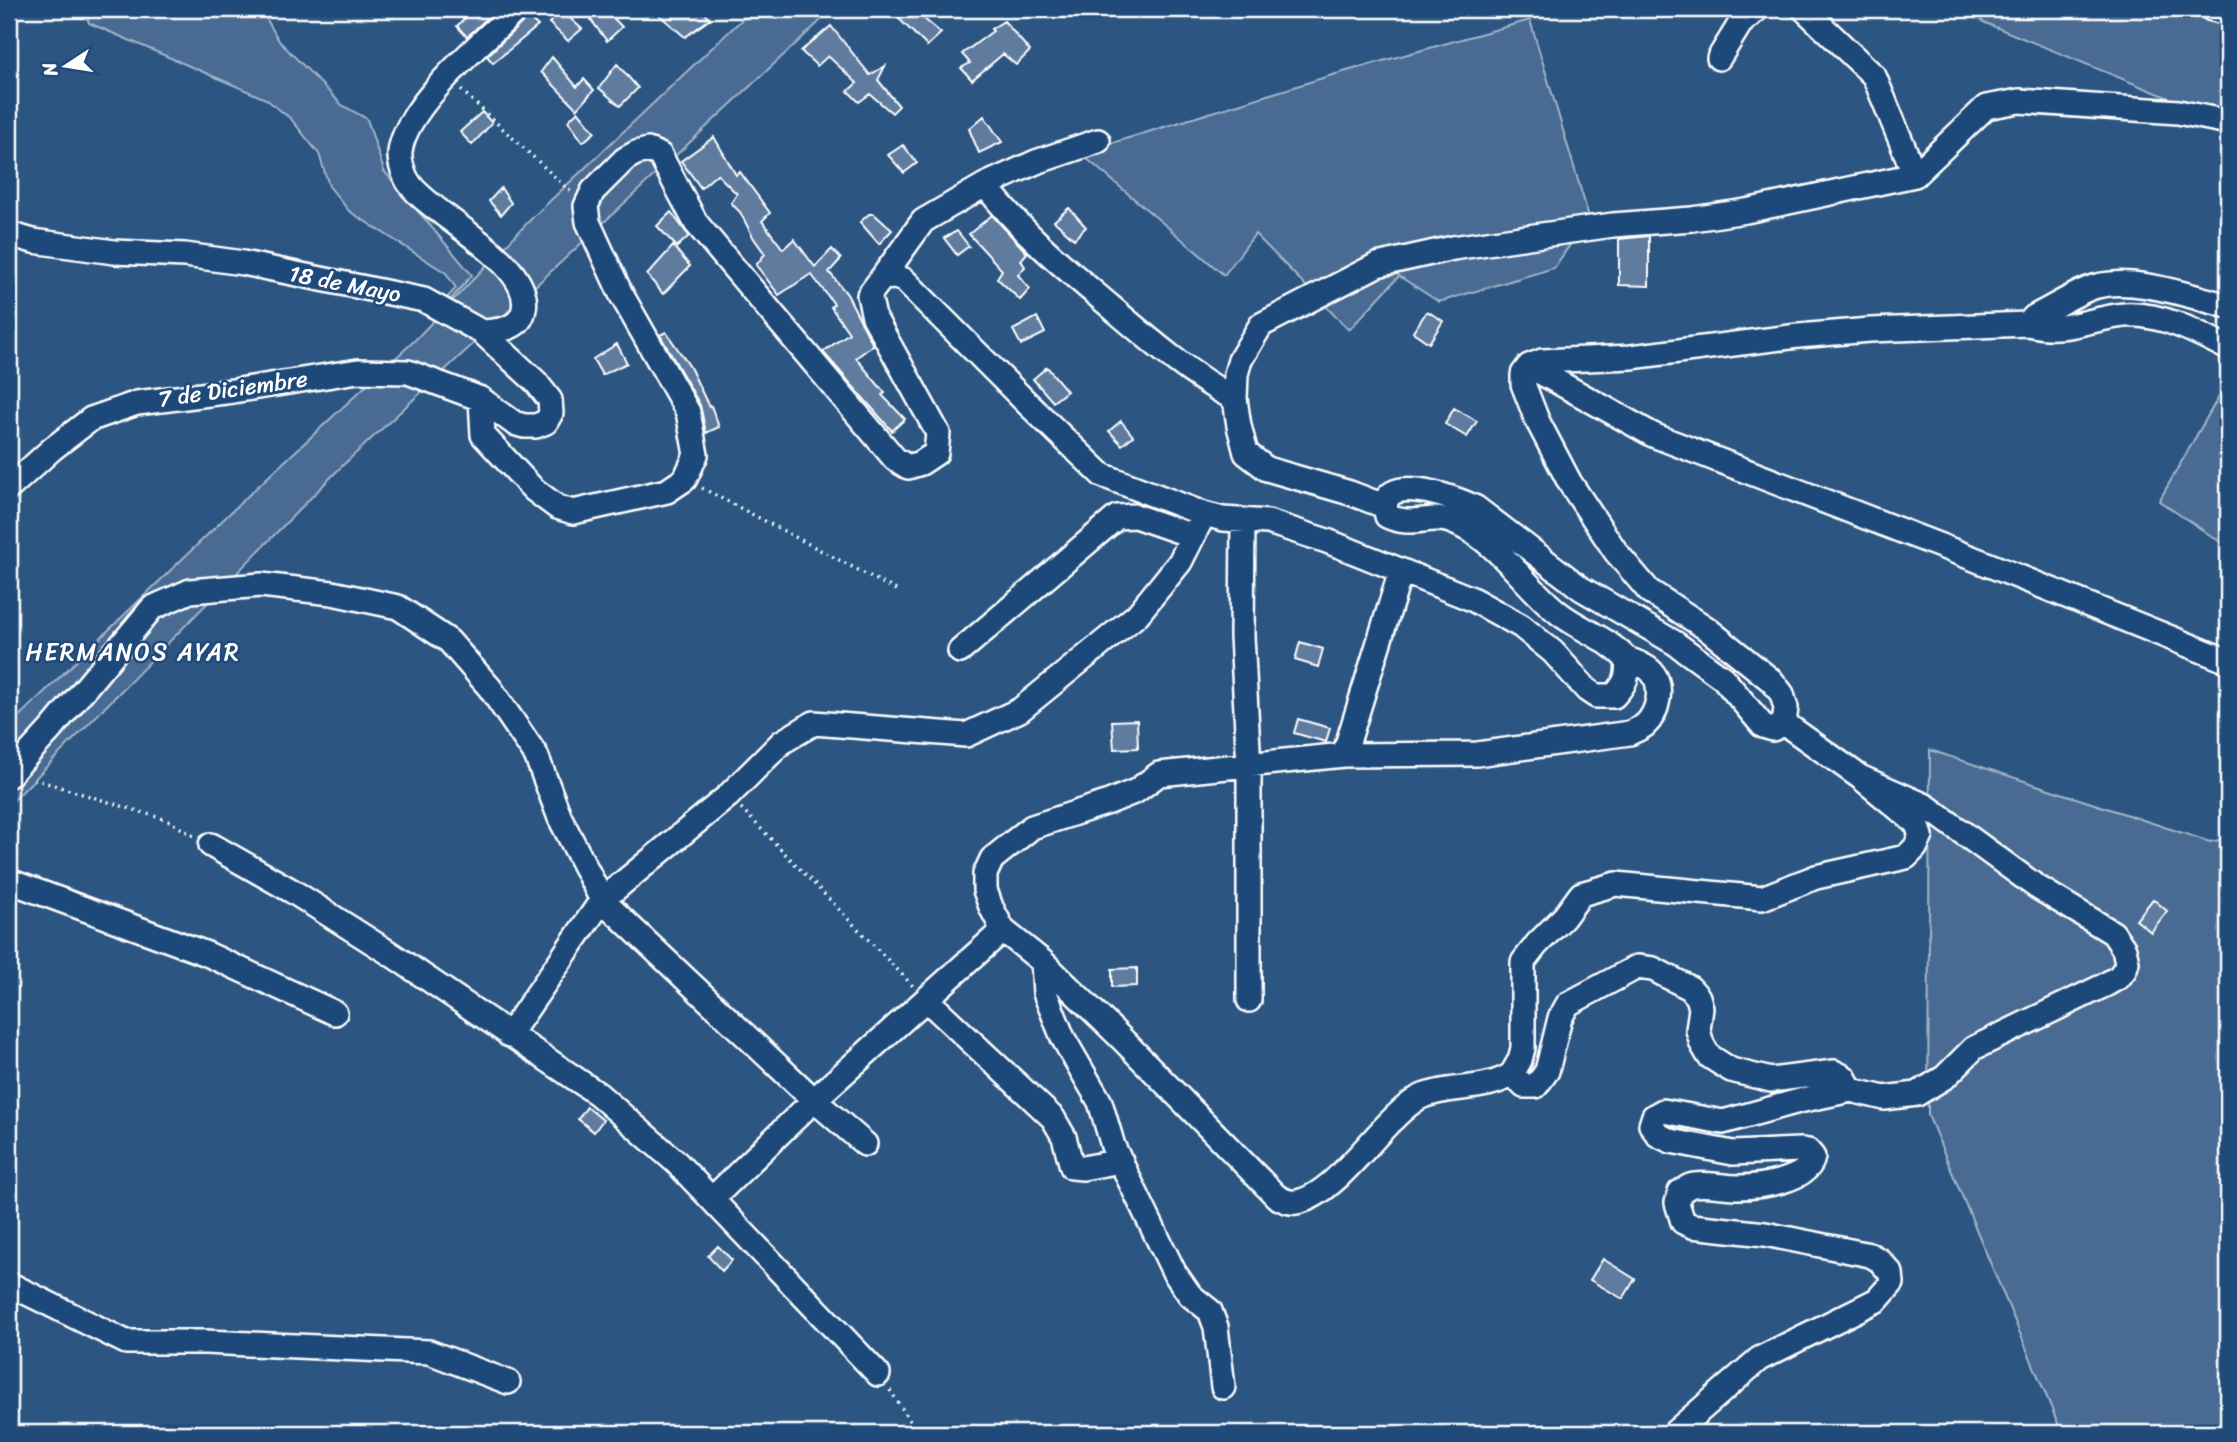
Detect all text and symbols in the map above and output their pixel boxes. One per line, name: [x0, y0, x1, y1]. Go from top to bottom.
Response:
north arrow: [32, 32, 102, 102]
text: N: [32, 59, 68, 80]
street label: 18 de Mayo: [285, 253, 405, 315]
street label: 7 de Diciembre: [156, 358, 310, 420]
district label: HERMANOS AYAR: [26, 631, 241, 673]

